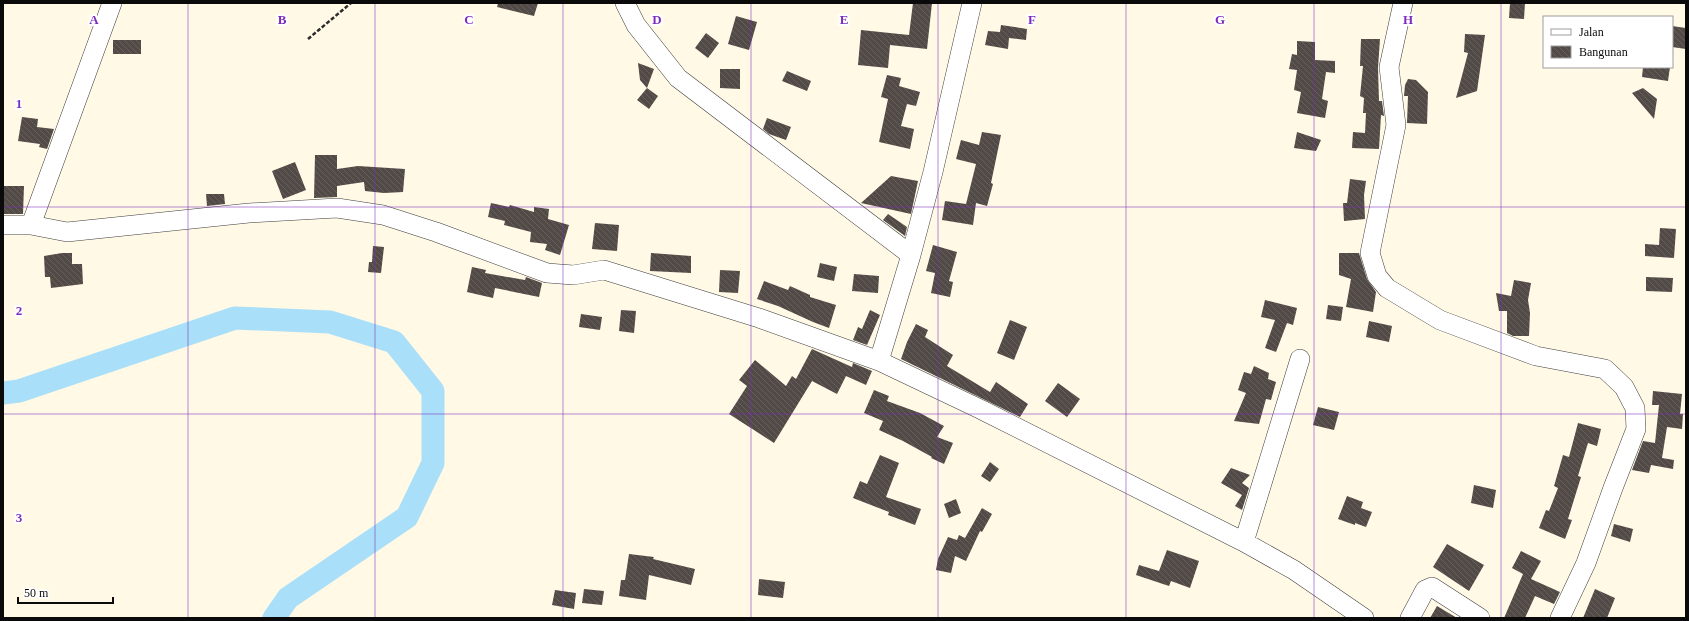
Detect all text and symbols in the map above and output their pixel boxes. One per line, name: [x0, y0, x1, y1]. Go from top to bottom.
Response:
text: A: [89, 12, 99, 27]
text: B: [278, 12, 287, 27]
text: C: [464, 12, 474, 27]
text: D: [652, 12, 662, 27]
text: E: [840, 12, 848, 27]
text: F: [1028, 12, 1036, 27]
text: G: [1215, 12, 1225, 27]
text: H: [1403, 12, 1413, 27]
legend: [1543, 16, 1673, 68]
text: Jalan: [1579, 25, 1604, 39]
text: Bangunan: [1579, 45, 1628, 59]
text: 1: [16, 96, 22, 111]
text: 2: [16, 303, 22, 318]
text: 3: [16, 510, 23, 525]
scale bar: [18, 579, 113, 605]
text: 50 m: [24, 586, 49, 600]

